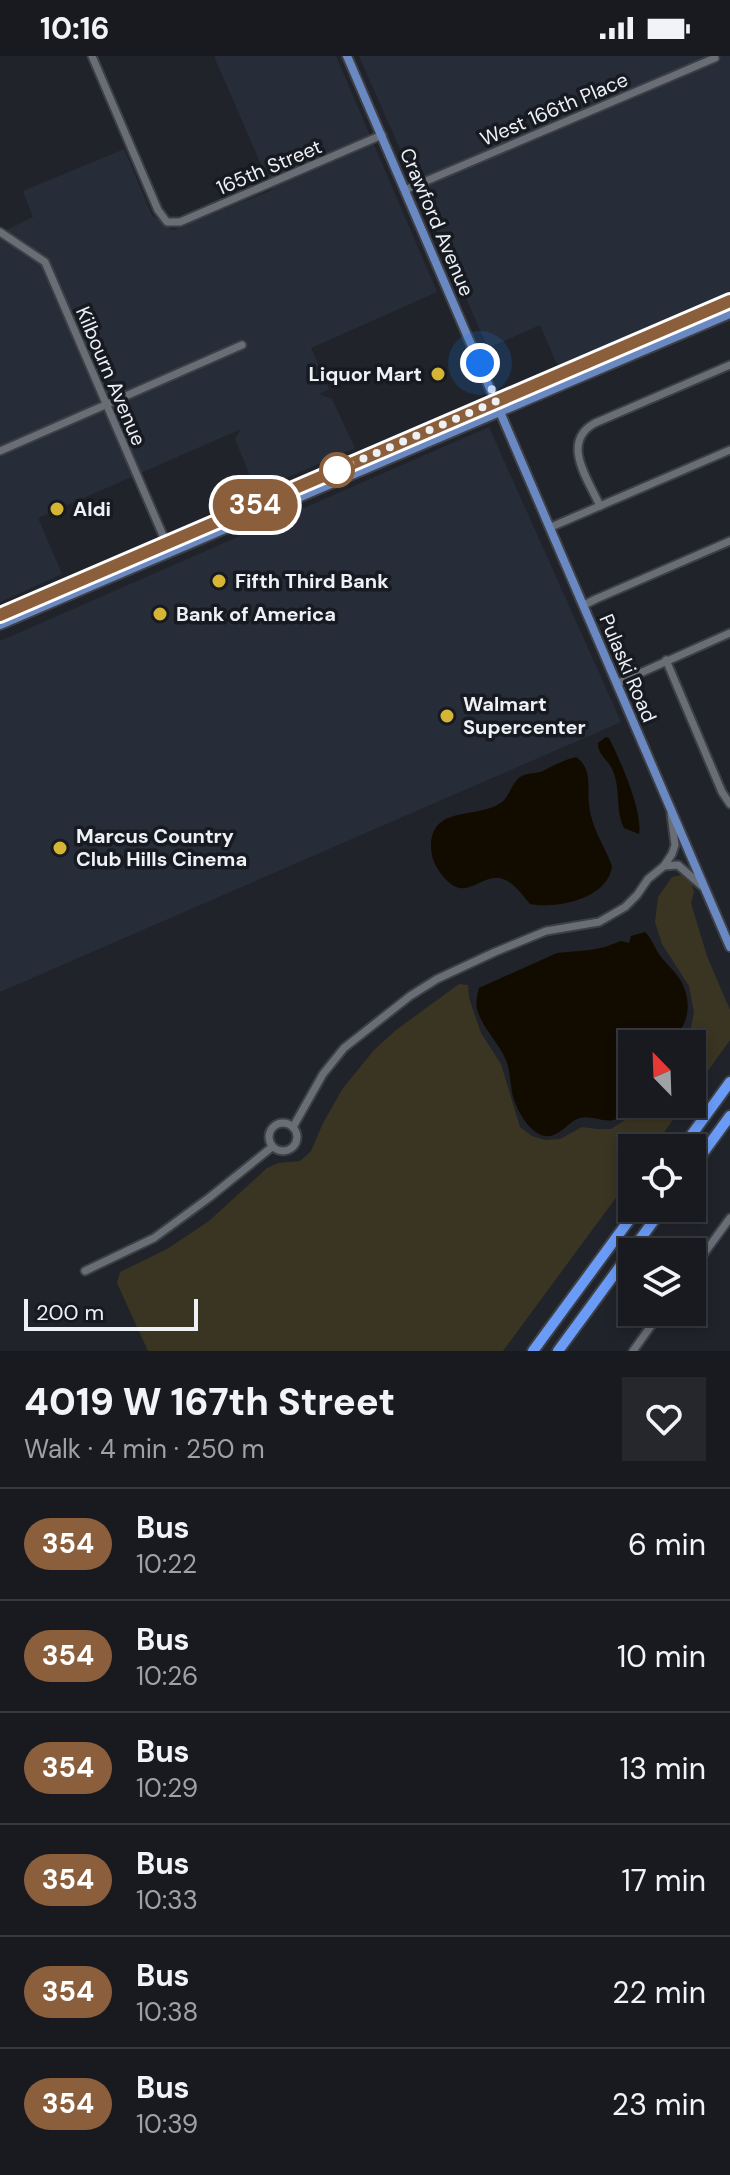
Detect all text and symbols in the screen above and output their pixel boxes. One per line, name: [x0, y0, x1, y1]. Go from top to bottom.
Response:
text: 10:16: [40, 9, 110, 48]
street label: West 166th Place: [476, 66, 632, 152]
street label: 165th Street: [212, 133, 326, 201]
street label: Crawford Avenue: [394, 144, 480, 300]
street label: Kilbourn Avenue: [70, 302, 152, 450]
your location: [460, 343, 500, 383]
place label: Liquor Mart: [309, 361, 422, 387]
marker: Liquor Mart: [429, 365, 447, 383]
unlabelled marker: [320, 453, 354, 487]
line badge: 354: [209, 479, 301, 531]
text: 354: [229, 486, 281, 523]
place label: Aldi: [73, 496, 111, 522]
marker: Aldi: [48, 500, 66, 518]
place label: Fifth Third Bank: [235, 568, 389, 594]
marker: Fifth Third Bank: [210, 572, 228, 590]
place label: Bank of America: [176, 601, 336, 627]
marker: Bank of America: [151, 605, 169, 623]
street label: Pulaski Road: [594, 610, 662, 726]
place label: Walmart Supercenter: [463, 691, 586, 740]
marker: Walmart Supercenter: [438, 707, 456, 725]
place label: Marcus Country Club Hills Cinema: [76, 823, 247, 872]
marker: Marcus Country Club Hills Cinema: [51, 839, 69, 857]
north arrow: [618, 1030, 706, 1118]
map controls: [618, 1030, 706, 1326]
button: locate: [618, 1134, 706, 1222]
button: layers: [618, 1238, 706, 1326]
scale bar: [24, 1295, 198, 1331]
text: 200 m: [36, 1298, 104, 1327]
text: 4019 W 167th Street: [24, 1377, 395, 1427]
button: heart: [622, 1377, 706, 1461]
text: Walk · 4 min · 250 m: [24, 1432, 265, 1466]
text: Bus: [136, 1508, 190, 1547]
text: 354: [42, 1525, 94, 1562]
text: 6 min: [628, 1525, 706, 1564]
text: 10:22: [136, 1547, 197, 1581]
text: Bus: [136, 1620, 190, 1659]
text: 354: [42, 1637, 94, 1674]
text: 10 min: [617, 1637, 706, 1676]
text: 10:26: [136, 1659, 198, 1693]
text: Bus: [136, 1732, 190, 1771]
text: 354: [42, 1749, 94, 1786]
text: 13 min: [620, 1749, 706, 1788]
text: 10:29: [136, 1771, 198, 1805]
text: Bus: [136, 1844, 190, 1883]
text: 354: [42, 1861, 94, 1898]
text: 17 min: [621, 1861, 706, 1900]
text: 10:33: [136, 1883, 198, 1917]
text: Bus: [136, 1956, 190, 1995]
text: 354: [42, 1973, 94, 2010]
text: 22 min: [612, 1973, 706, 2012]
text: 10:38: [136, 1995, 198, 2029]
text: Bus: [136, 2068, 190, 2107]
text: 354: [42, 2085, 94, 2122]
text: 23 min: [612, 2085, 706, 2124]
text: 10:39: [136, 2107, 198, 2141]

